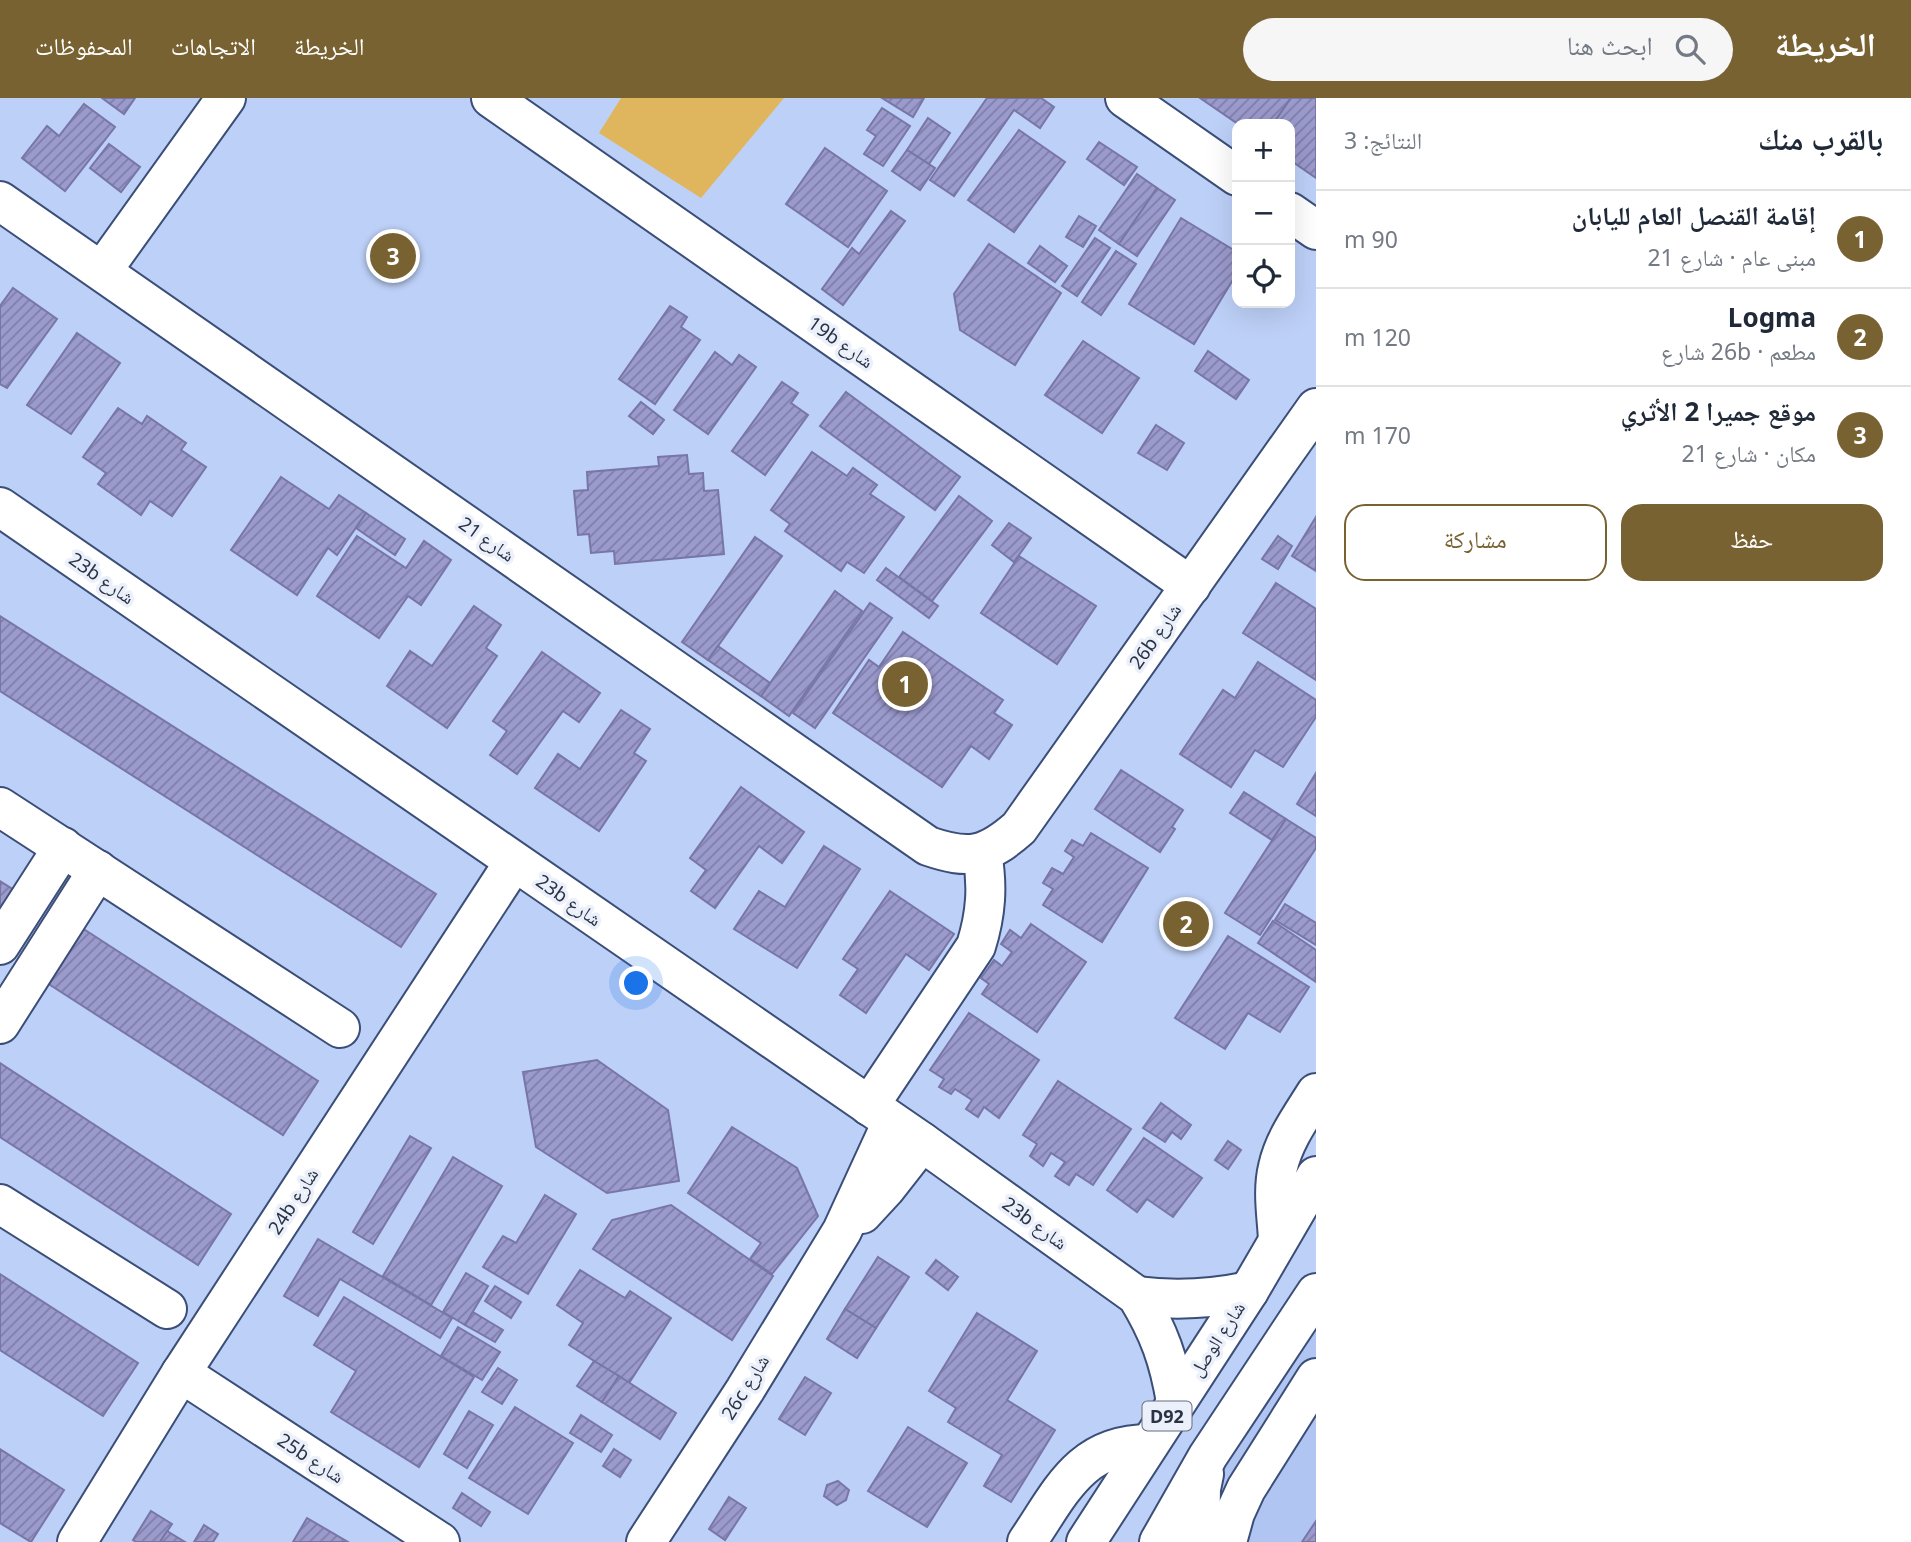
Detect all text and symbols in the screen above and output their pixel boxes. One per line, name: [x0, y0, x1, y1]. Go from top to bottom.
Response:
search box: [1243, 18, 1733, 81]
text: الخريطة: [1775, 21, 1876, 66]
text: ابحث هنا: [1567, 27, 1653, 63]
text: المحفوظات: [35, 29, 133, 62]
text: الاتجاهات: [171, 29, 256, 62]
text: الخريطة: [294, 29, 365, 62]
icon: search: [1671, 30, 1709, 68]
text: بالقرب منك: [1758, 118, 1883, 159]
map controls: [1232, 119, 1295, 308]
button: +: [1232, 119, 1295, 182]
text: النتائج: 3: [1344, 124, 1422, 156]
button: −: [1232, 182, 1295, 245]
text: إقامة القنصل العام لليابان: [1572, 197, 1816, 233]
text: 90 m: [1344, 223, 1398, 255]
text: 1: [1853, 223, 1867, 255]
pin: 3: [370, 230, 416, 282]
text: مبنى عام · شارع 21: [1647, 241, 1816, 273]
button: locate: [1232, 245, 1295, 308]
text: Logma: [1728, 299, 1816, 335]
street label: 19b شارع: [803, 310, 879, 374]
text: 120 m: [1344, 321, 1411, 353]
text: 2: [1853, 321, 1867, 353]
text: مطعم · 26b شارع: [1661, 335, 1816, 367]
text: موقع جميرا 2 الأثري: [1620, 393, 1816, 429]
text: 170 m: [1344, 419, 1411, 451]
text: 3: [1853, 419, 1867, 451]
text: مكان · شارع 21: [1682, 437, 1816, 469]
button: مشاركة: [1344, 504, 1607, 581]
button: حفظ: [1621, 504, 1883, 581]
street label: شارع 21: [454, 510, 520, 568]
street label: 23b شارع: [64, 546, 140, 610]
street label: 26b شارع: [1123, 598, 1187, 674]
pin: 1: [882, 658, 928, 710]
street label: 23b شارع: [531, 868, 607, 932]
pin: 2: [1163, 898, 1209, 950]
your location: [619, 966, 653, 1000]
street label: 24b شارع: [262, 1163, 324, 1239]
street label: 23b شارع: [997, 1191, 1073, 1255]
street label: شارع الوصل: [1183, 1296, 1251, 1382]
street label: 26c شارع: [715, 1350, 775, 1424]
road number: D92: [1142, 1401, 1192, 1430]
street label: 25b شارع: [273, 1427, 349, 1489]

